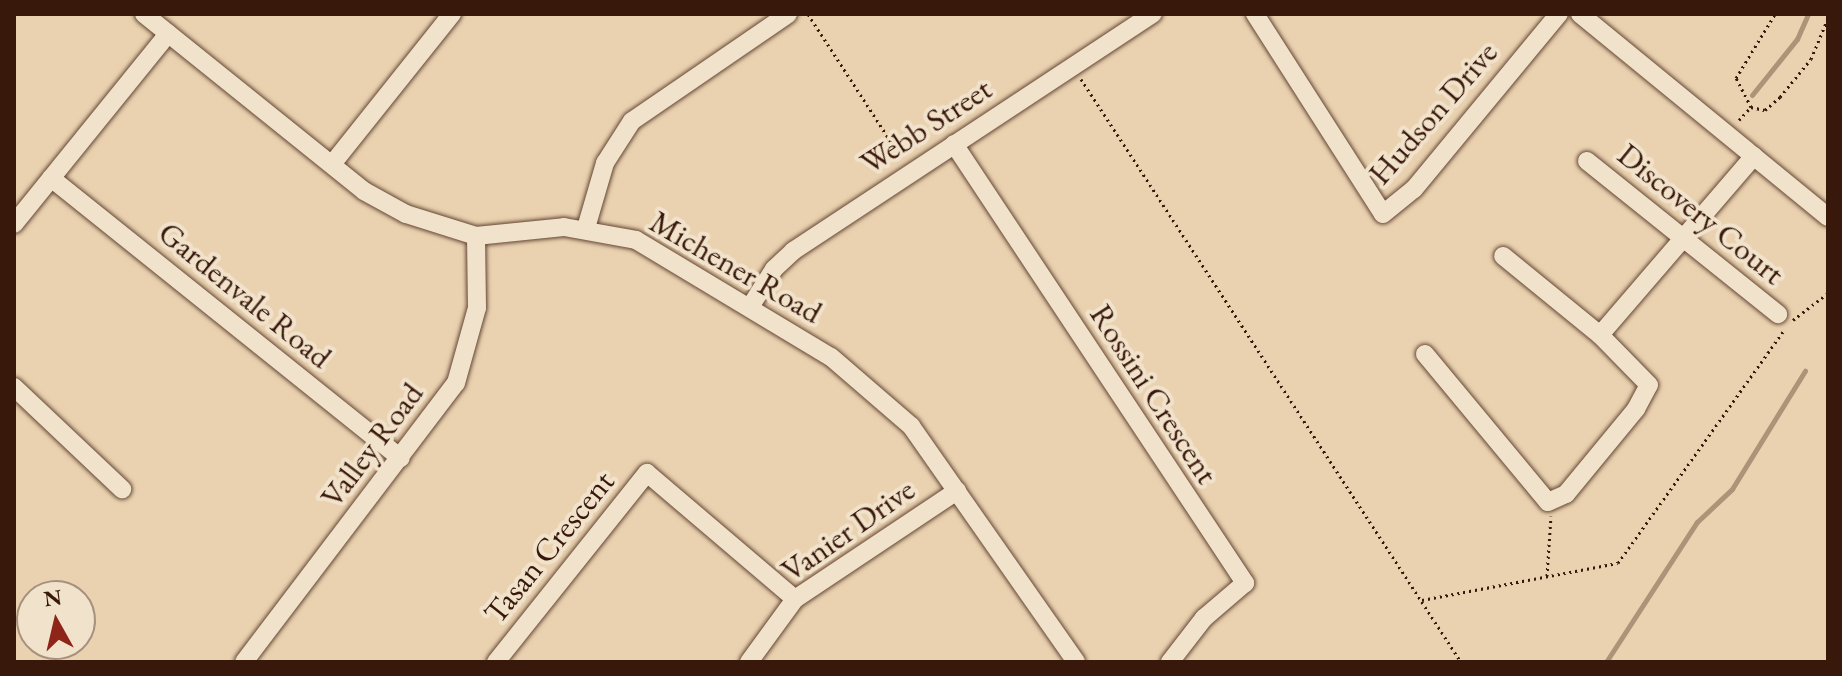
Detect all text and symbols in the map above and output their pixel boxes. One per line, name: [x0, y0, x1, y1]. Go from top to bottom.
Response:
street label: Hudson Drive: [1361, 34, 1505, 192]
street label: Webb Street: [853, 70, 999, 182]
street label: Discovery Court: [1610, 135, 1792, 293]
street label: Michener Road: [643, 202, 829, 332]
street label: Gardenvale Road: [151, 214, 339, 376]
street label: Rossini Crescent: [1082, 297, 1226, 491]
street label: Valley Road: [313, 375, 431, 515]
street label: Tasan Crescent: [476, 463, 622, 631]
street label: Vanier Drive: [774, 470, 922, 590]
north arrow: [16, 580, 96, 660]
text: N: [42, 582, 64, 613]

